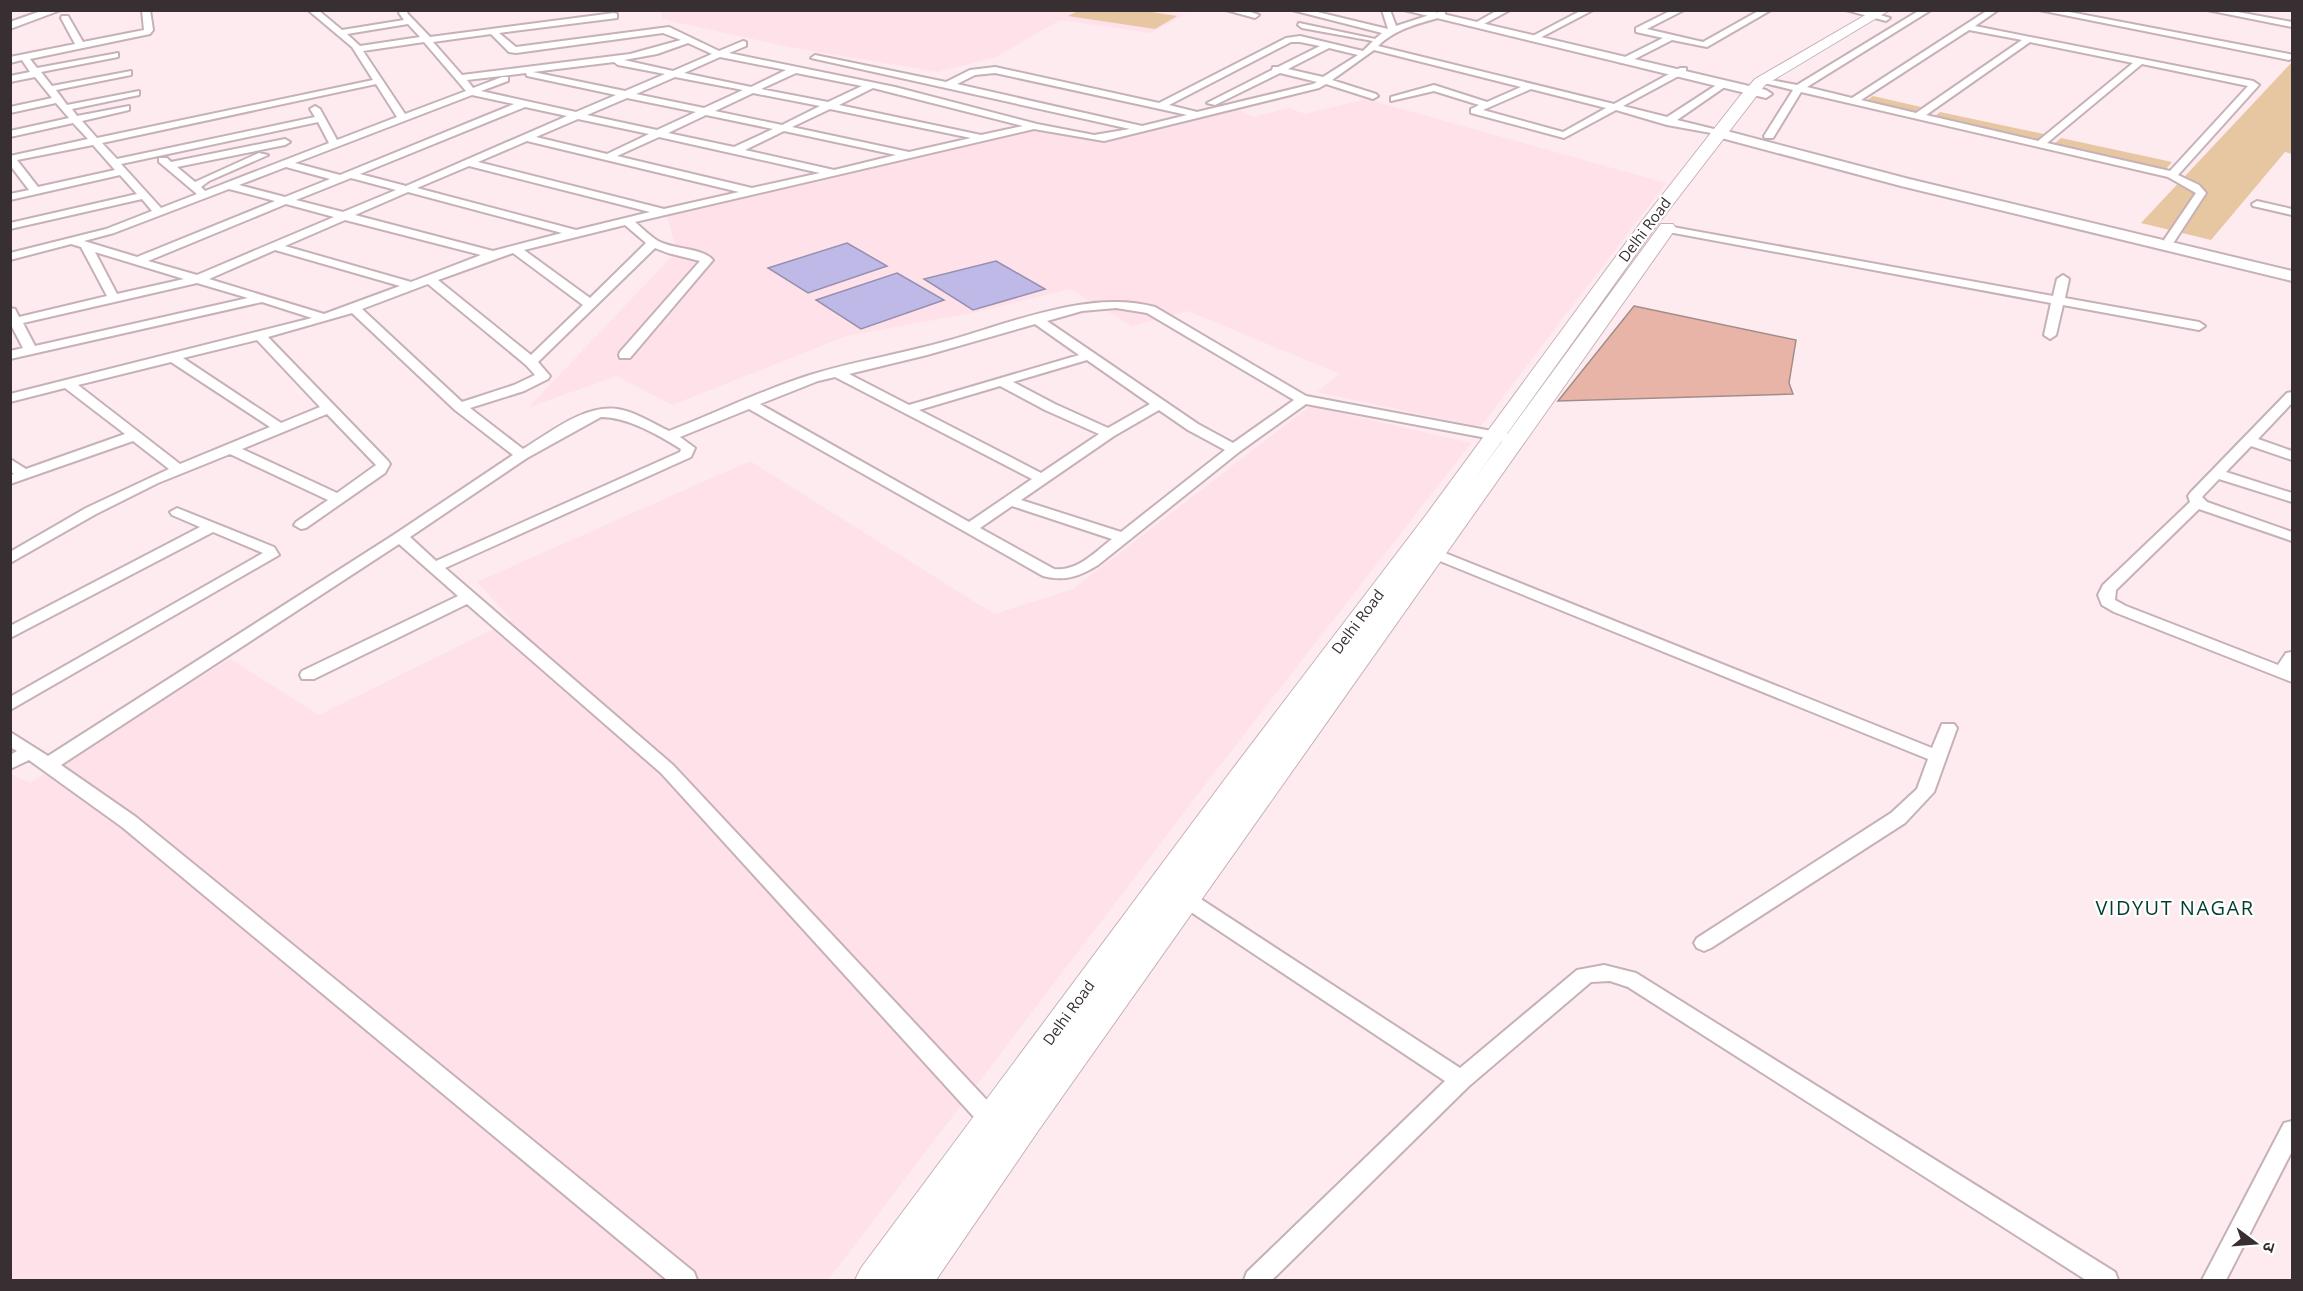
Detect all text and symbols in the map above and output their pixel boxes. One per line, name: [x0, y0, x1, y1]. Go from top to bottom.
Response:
street label: Delhi Road: [1613, 193, 1675, 266]
street label: Delhi Road: [1326, 585, 1388, 658]
district label: VIDYUT NAGAR: [2095, 894, 2255, 921]
street label: Delhi Road: [1038, 976, 1099, 1049]
north arrow: [2225, 1213, 2285, 1273]
text: उ: [2257, 1240, 2281, 1255]

